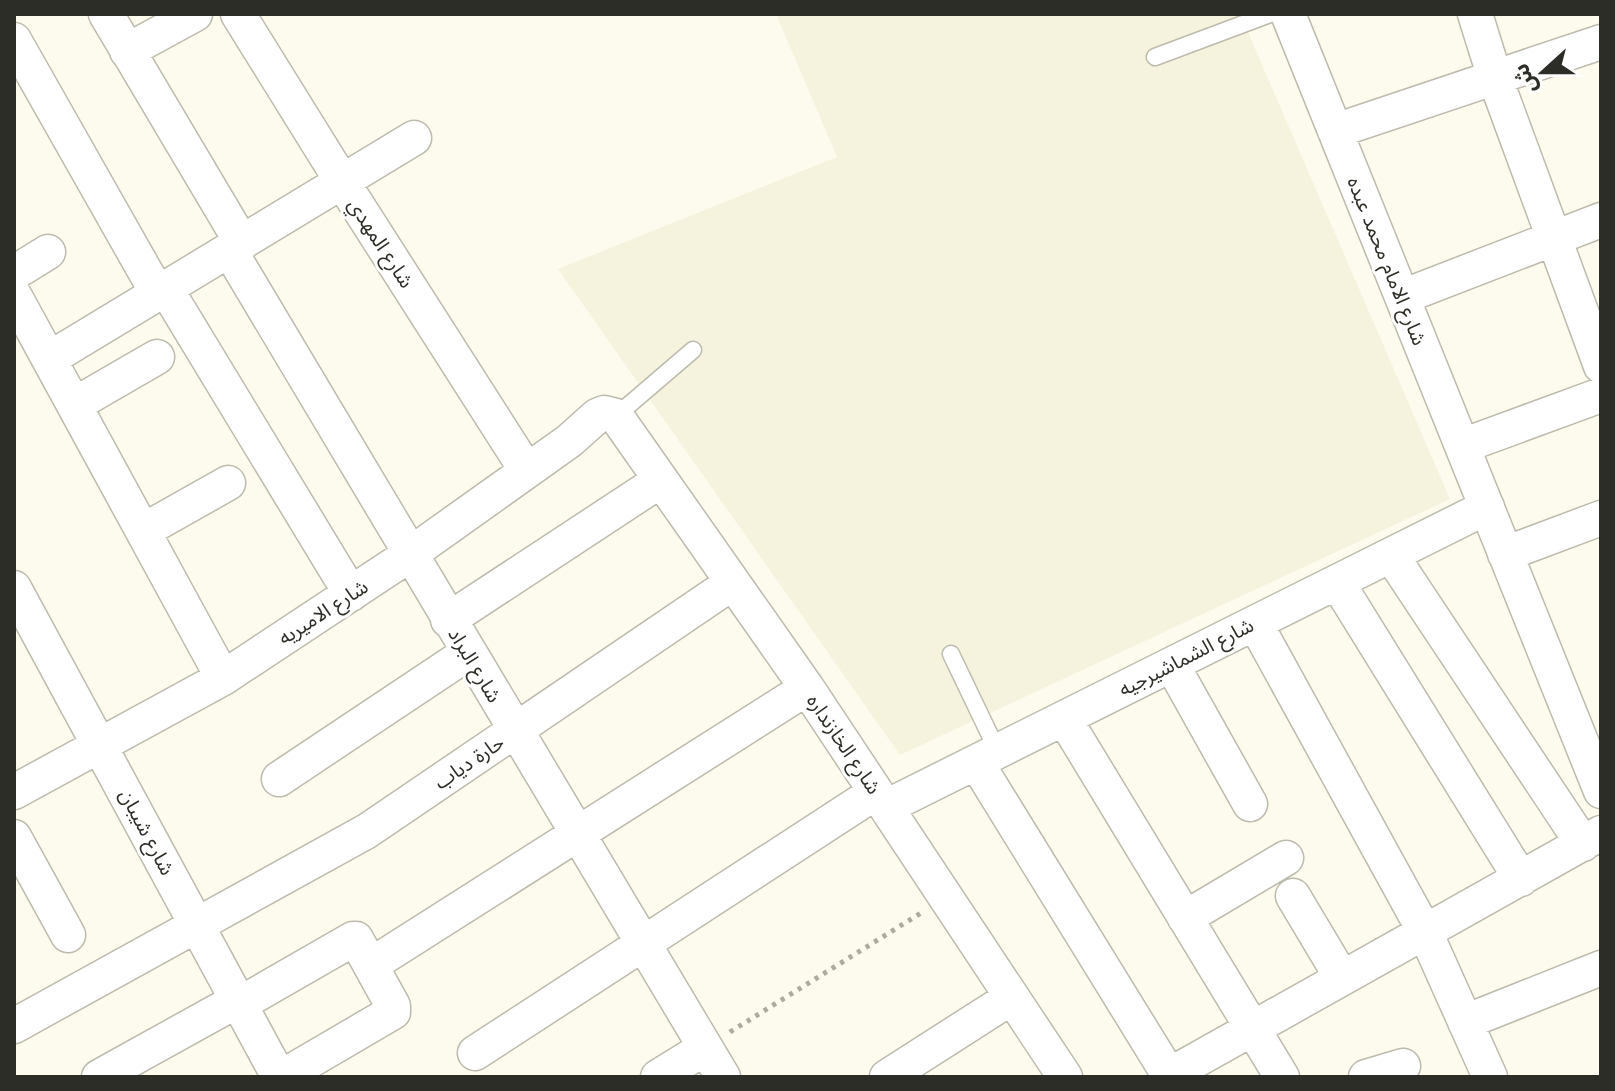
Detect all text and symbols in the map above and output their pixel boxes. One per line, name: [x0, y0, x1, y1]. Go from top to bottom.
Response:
north arrow: [1503, 32, 1583, 112]
text: ش: [1508, 60, 1542, 98]
street label: شارع الامام محمد عبده: [1340, 174, 1431, 350]
street label: شارع المهدي: [340, 194, 418, 294]
street label: شارع الاميريه: [274, 575, 374, 652]
street label: شارع الشماشيرجيه: [1115, 614, 1259, 704]
street label: شارع البراد: [441, 624, 506, 708]
street label: شارع الخازنداره: [799, 690, 885, 800]
street label: حارة دياب: [430, 731, 508, 794]
street label: شارع شيبان: [112, 785, 179, 881]

